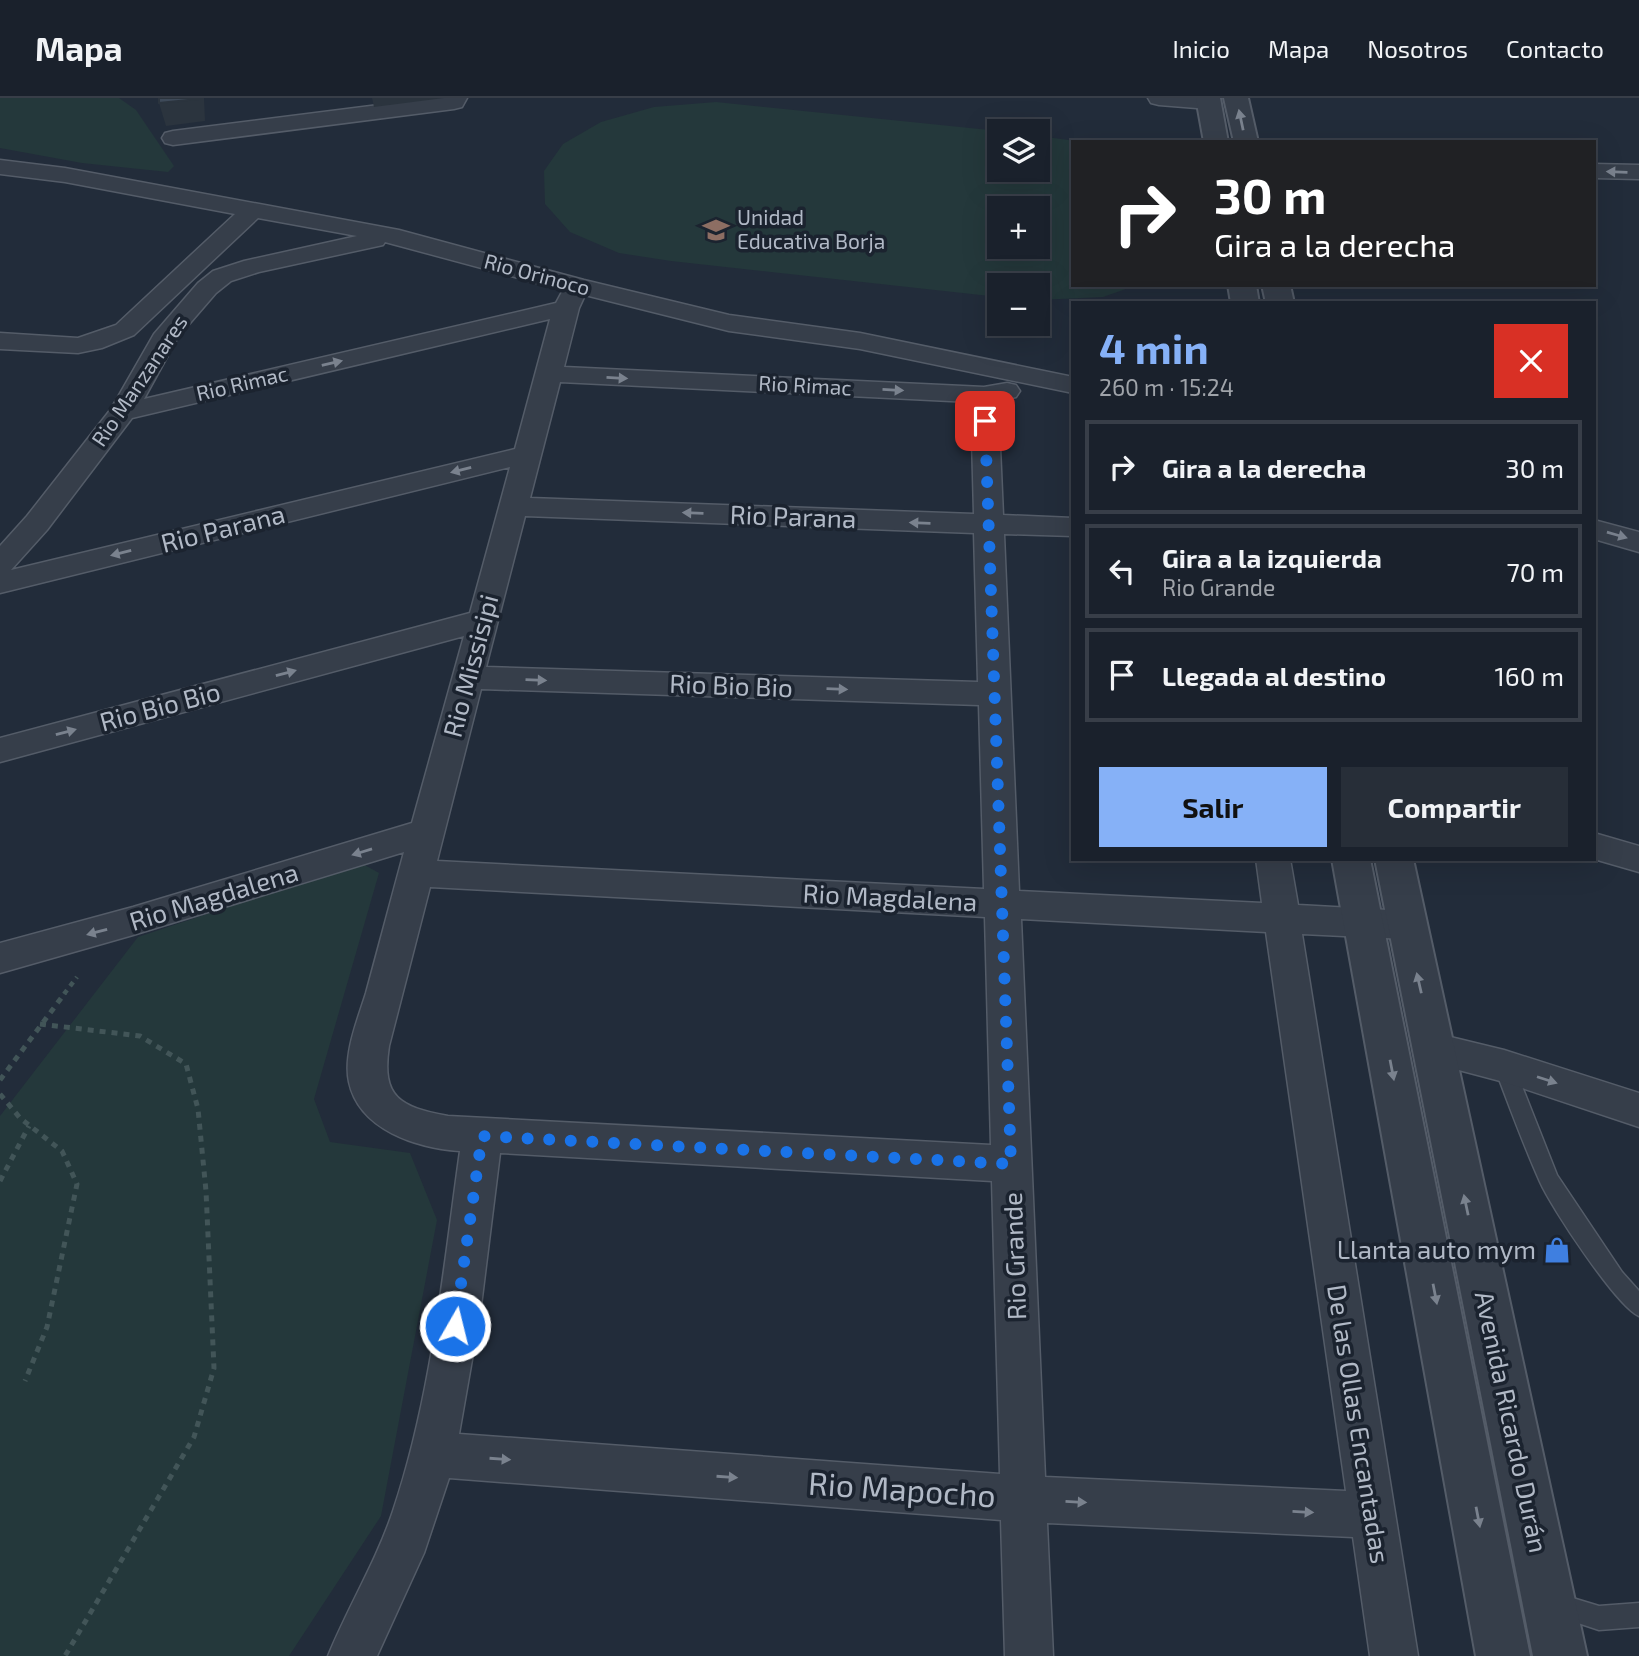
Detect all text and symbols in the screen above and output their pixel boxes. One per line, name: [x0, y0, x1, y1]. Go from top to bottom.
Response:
text: Mapa: [35, 28, 123, 68]
text: Inicio: [1172, 34, 1230, 63]
text: Mapa: [1268, 34, 1329, 63]
text: Nosotros: [1367, 34, 1468, 63]
text: Contacto: [1506, 34, 1604, 63]
one-way arrow: [1235, 109, 1246, 131]
map controls: [987, 119, 1050, 336]
button: layers: [987, 119, 1050, 182]
text: 30 m: [1214, 165, 1326, 224]
one-way arrow: [1605, 166, 1627, 177]
icon: right: [1099, 168, 1190, 259]
button: +: [987, 196, 1050, 259]
place label: Unidad Educativa Borja: [737, 204, 885, 254]
school or university icon: Unidad Educativa Borja: [701, 215, 731, 245]
text: Gira a la derecha: [1214, 225, 1455, 263]
street label: Rio Orinoco: [482, 247, 593, 300]
button: −: [987, 273, 1050, 336]
street label: Rio Manzanares: [86, 310, 192, 451]
text: 4 min: [1099, 322, 1209, 372]
button: close: [1494, 324, 1568, 398]
one-way arrow: [321, 357, 343, 368]
street label: Rio Rimac: [193, 360, 290, 405]
street label: Rio Rimac: [758, 370, 852, 399]
one-way arrow: [606, 372, 628, 383]
text: 260 m · 15:24: [1099, 373, 1234, 401]
one-way arrow: [882, 385, 904, 396]
pin: [955, 391, 1015, 451]
icon: arrive: [966, 402, 1004, 440]
icon: right: [1103, 448, 1141, 486]
text: Gira a la derecha: [1162, 452, 1366, 483]
text: 30 m: [1505, 452, 1564, 483]
one-way arrow: [450, 465, 472, 476]
street label: Rio Parana: [157, 497, 288, 558]
street label: Rio Parana: [729, 498, 857, 533]
one-way arrow: [682, 508, 704, 519]
one-way arrow: [909, 517, 931, 528]
one-way arrow: [1606, 531, 1627, 541]
text: Gira a la izquierda: [1162, 542, 1382, 573]
one-way arrow: [110, 548, 132, 559]
icon: left: [1103, 552, 1141, 590]
text: 70 m: [1506, 556, 1564, 587]
text: Rio Grande: [1162, 573, 1275, 601]
street label: Rio Missisipi: [436, 591, 503, 740]
icon: arrive: [1103, 656, 1141, 694]
text: Llegada al destino: [1162, 660, 1386, 691]
text: 160 m: [1495, 660, 1564, 691]
street label: Rio Bio Bio: [669, 667, 793, 702]
one-way arrow: [275, 668, 296, 678]
street label: Rio Bio Bio: [96, 675, 223, 737]
one-way arrow: [525, 675, 547, 686]
one-way arrow: [826, 683, 848, 695]
one-way arrow: [56, 727, 77, 737]
button: Salir: [1099, 767, 1327, 847]
button: Compartir: [1341, 767, 1568, 847]
one-way arrow: [351, 847, 372, 857]
street label: Rio Magdalena: [125, 855, 302, 936]
street label: Rio Magdalena: [802, 876, 978, 917]
one-way arrow: [86, 927, 107, 937]
one-way arrow: [1413, 972, 1424, 994]
one-way arrow: [1387, 1060, 1398, 1082]
one-way arrow: [1537, 1075, 1558, 1086]
street label: Rio Grande: [996, 1192, 1031, 1321]
one-way arrow: [1461, 1194, 1472, 1216]
place label: Llanta auto mym: [1337, 1233, 1536, 1264]
shop icon: Llanta auto mym: [1542, 1235, 1572, 1265]
street label: De las Ollas Encantadas: [1322, 1282, 1397, 1566]
one-way arrow: [1430, 1283, 1441, 1305]
street label: Avenida Ricardo Durán: [1470, 1288, 1555, 1555]
position arrow: [418, 1289, 492, 1363]
one-way arrow: [489, 1454, 511, 1465]
street label: Rio Mapocho: [807, 1463, 997, 1514]
one-way arrow: [716, 1471, 738, 1482]
one-way arrow: [1065, 1496, 1087, 1507]
one-way arrow: [1292, 1506, 1314, 1517]
one-way arrow: [1473, 1506, 1484, 1528]

